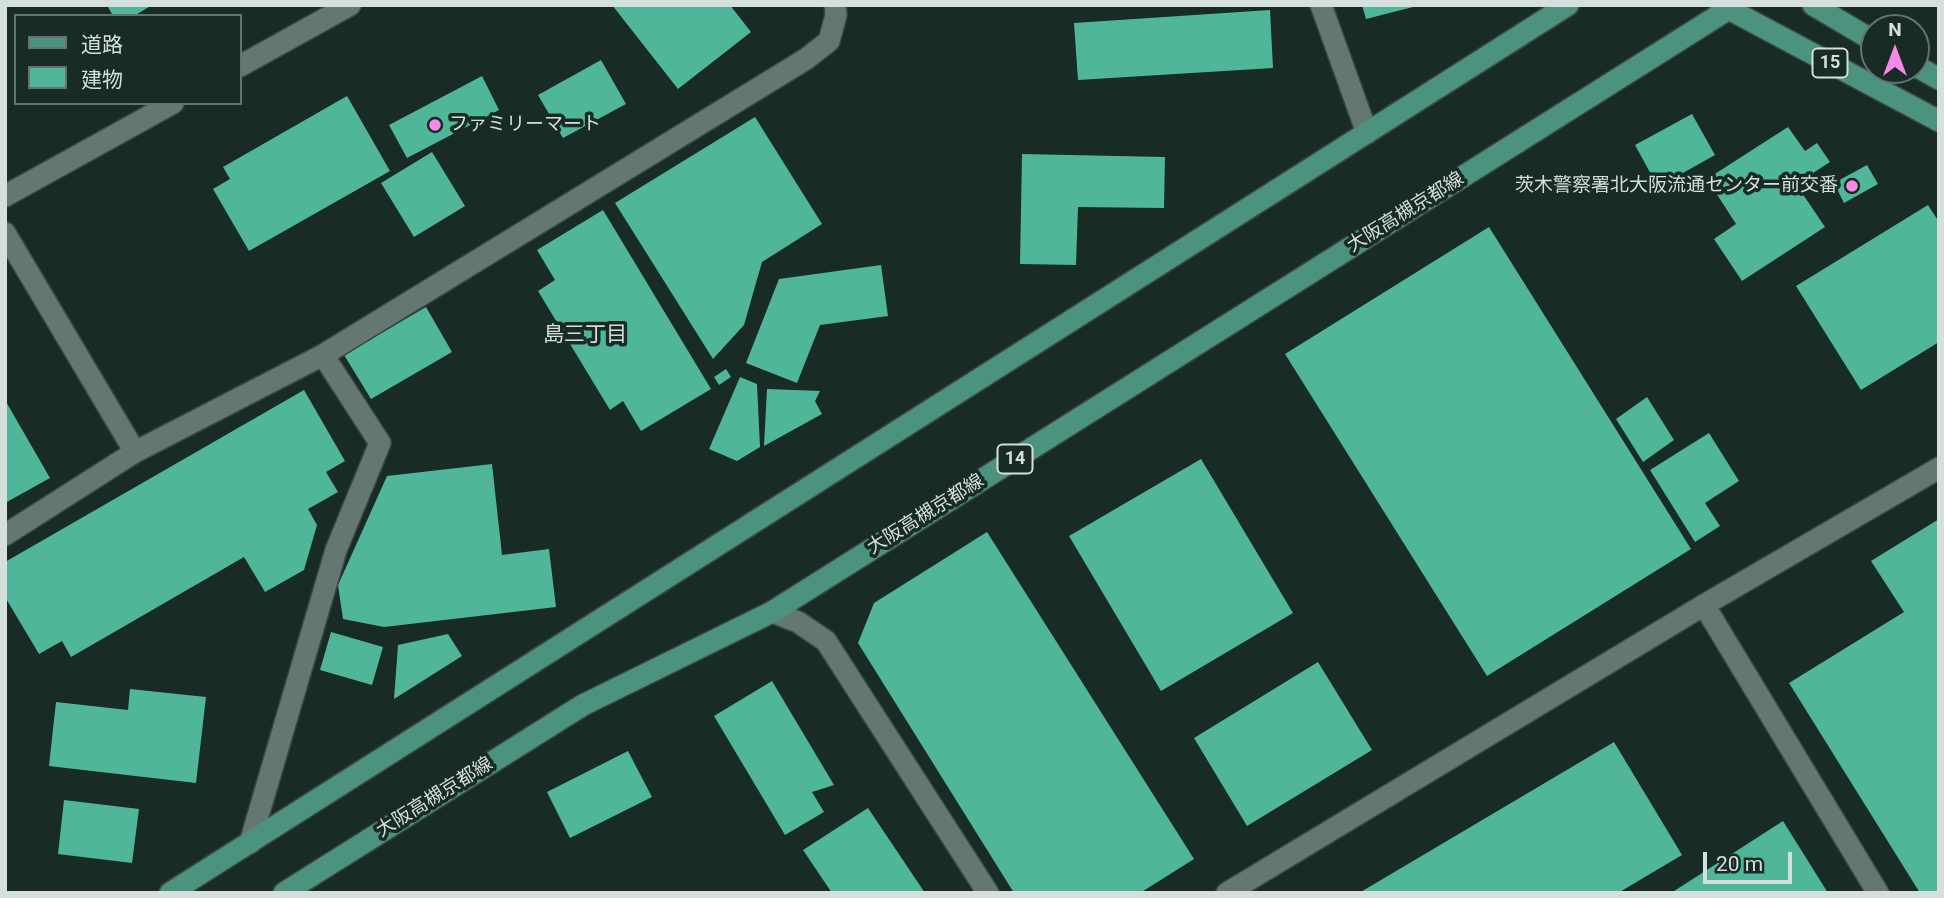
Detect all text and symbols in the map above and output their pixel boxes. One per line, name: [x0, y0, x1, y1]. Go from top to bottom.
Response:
legend: [14, 14, 242, 105]
north arrow: [1860, 14, 1930, 84]
text: N: [1888, 18, 1902, 41]
text: 道路: [81, 33, 123, 57]
road number: 15: [1812, 48, 1848, 78]
text: 建物: [81, 68, 123, 92]
place label: ファミリーマート: [449, 114, 601, 136]
marker: ファミリーマート: [427, 117, 443, 133]
street label: 大阪高槻京都線: [1344, 168, 1468, 258]
place label: 茨木警察署北大阪流通センター前交番: [1515, 175, 1838, 197]
marker: 茨木警察署北大阪流通センター前交番: [1844, 178, 1860, 194]
district label: 島三丁目: [543, 323, 627, 349]
road number: 14: [998, 444, 1032, 474]
street label: 大阪高槻京都線: [864, 470, 988, 560]
street label: 大阪高槻京都線: [373, 753, 497, 843]
scale bar: [1706, 838, 1795, 882]
text: 20 m: [1716, 852, 1763, 876]

